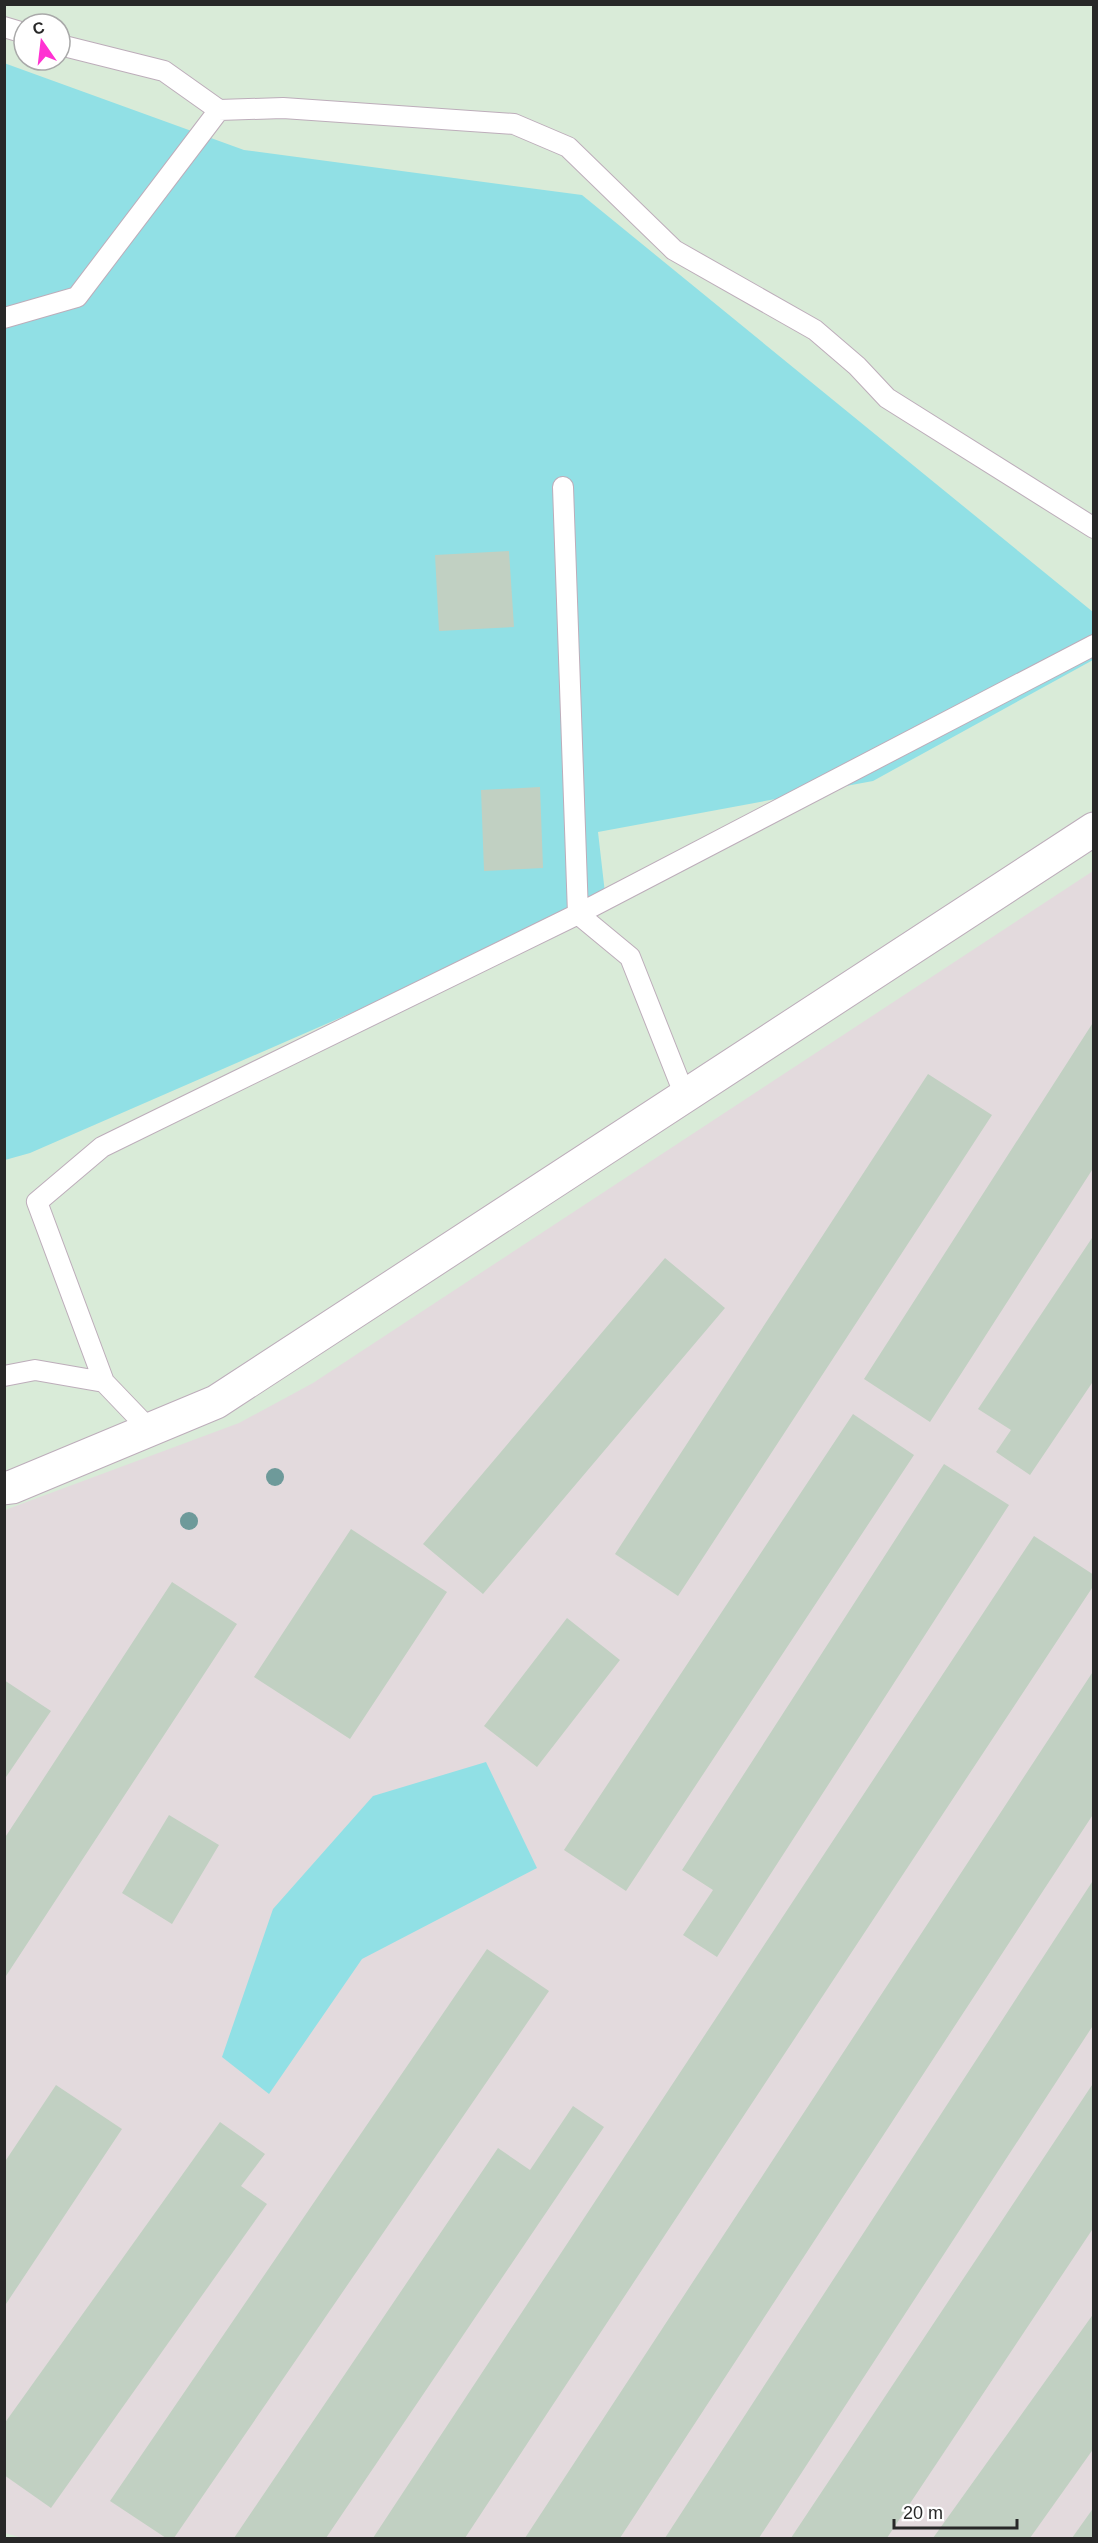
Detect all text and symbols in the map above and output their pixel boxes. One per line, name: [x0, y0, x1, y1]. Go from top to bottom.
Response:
north arrow: [12, 12, 72, 72]
text: С: [31, 18, 47, 38]
scale bar: [894, 2492, 1017, 2530]
text: 20 m: [903, 2503, 943, 2523]

